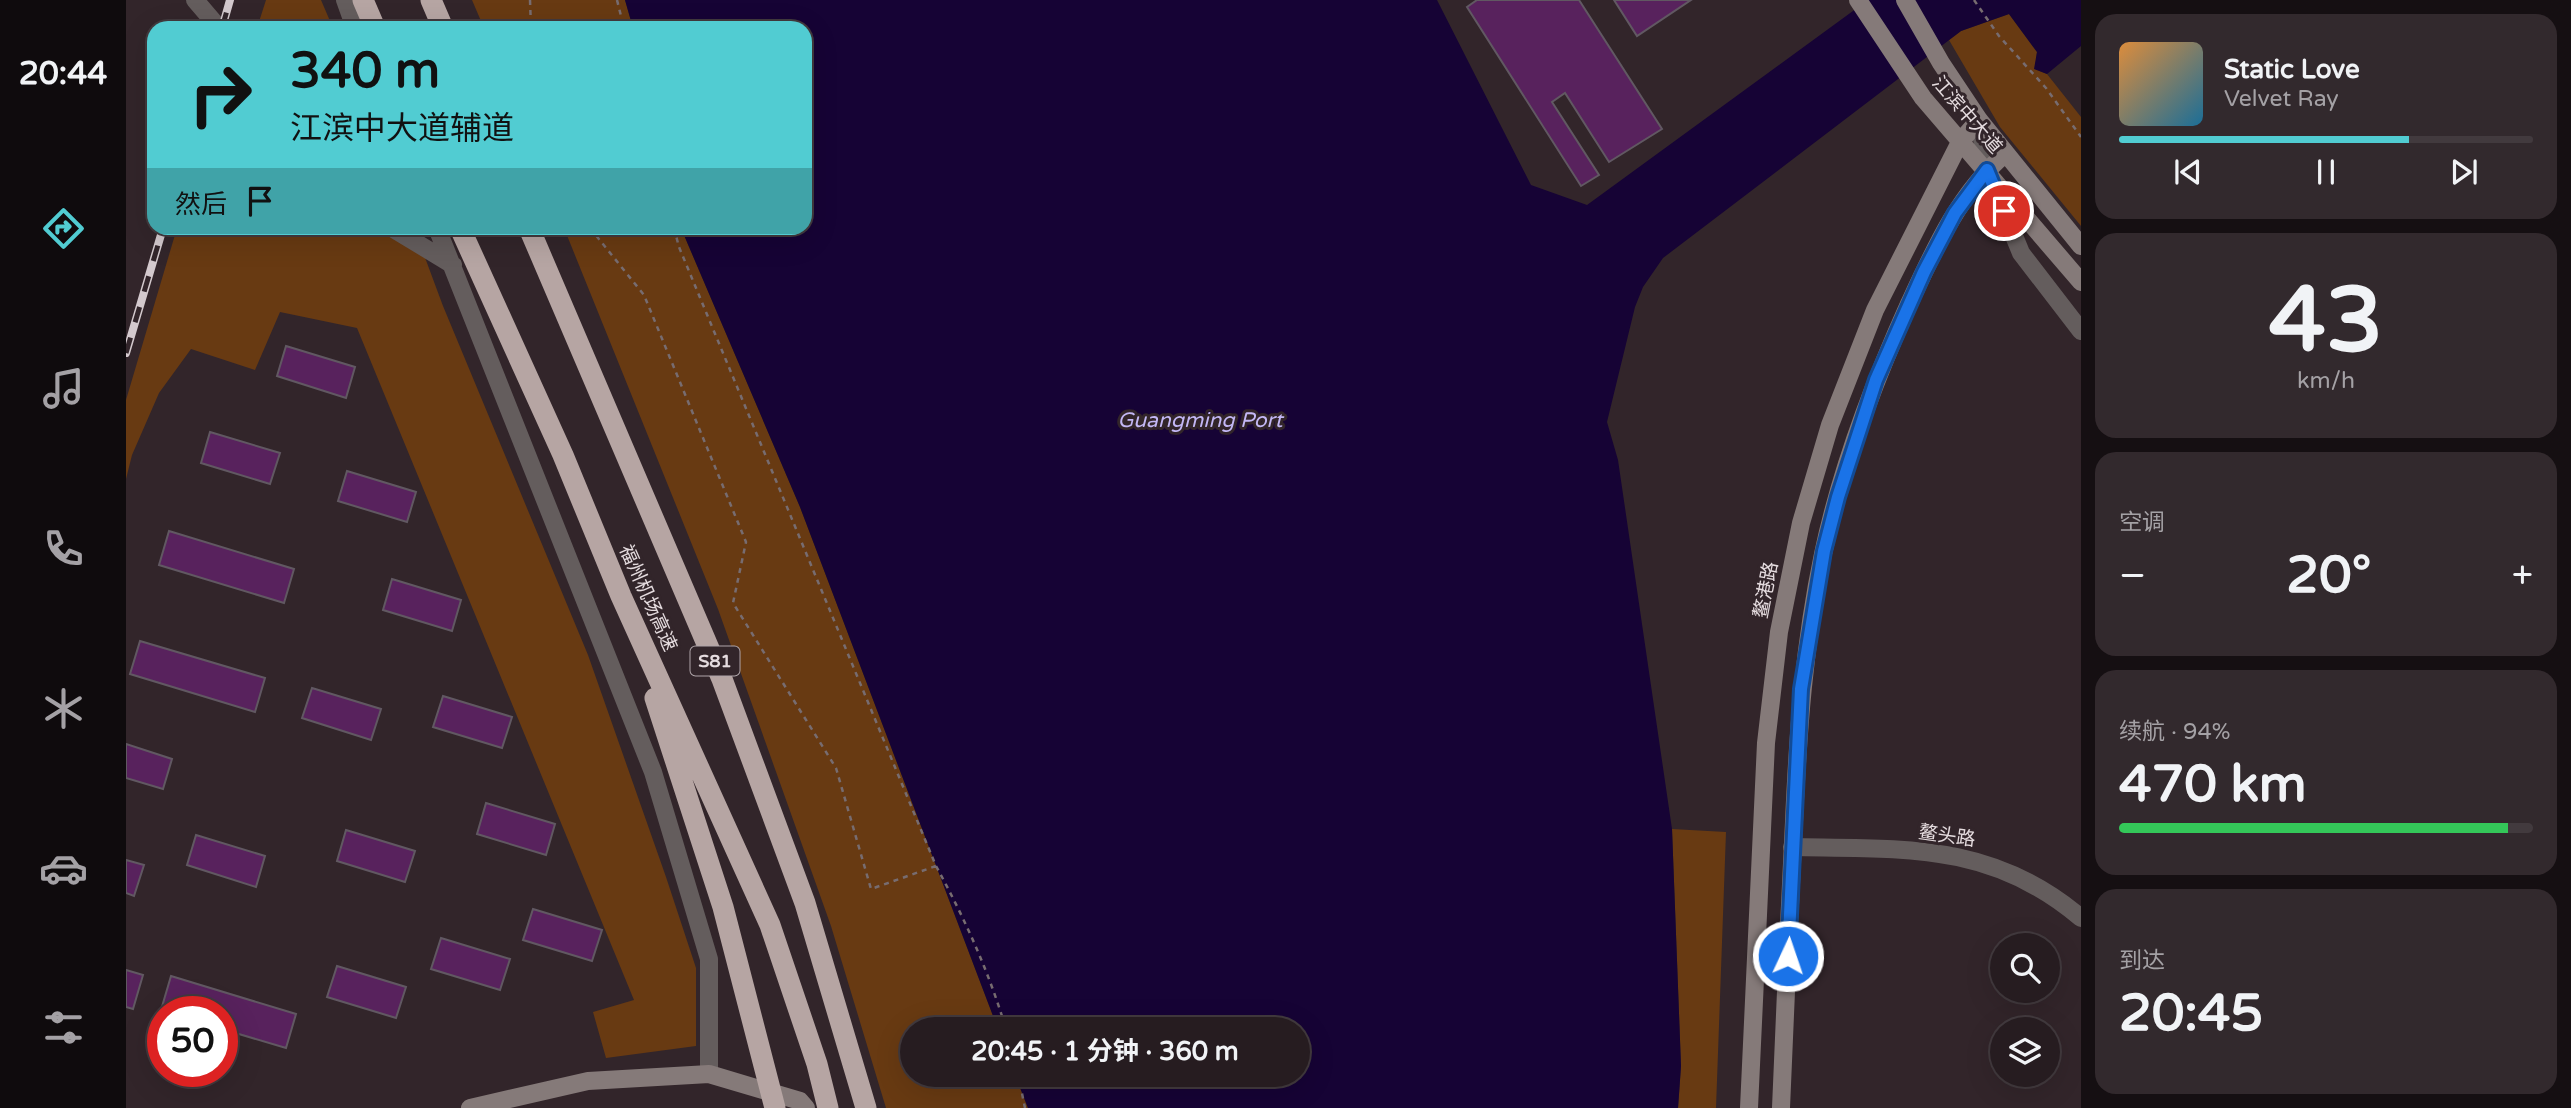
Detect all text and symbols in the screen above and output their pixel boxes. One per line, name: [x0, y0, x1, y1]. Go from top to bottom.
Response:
text: 340 m: [290, 42, 440, 101]
icon: right: [175, 49, 266, 140]
text: Static Love: [2224, 54, 2360, 85]
text: 20:44: [19, 55, 107, 93]
street label: 江滨中大道: [1928, 72, 2006, 158]
text: Velvet Ray: [2224, 85, 2339, 113]
text: 江滨中大道辅道: [290, 110, 514, 148]
icon: previous: [2169, 153, 2207, 191]
icon: pause: [2307, 153, 2345, 191]
icon: next: [2445, 153, 2483, 191]
pin: [1974, 181, 2034, 241]
icon: arrive: [241, 182, 279, 220]
text: 然后: [175, 189, 227, 220]
icon: arrive: [1985, 192, 2023, 230]
icon: directions: [39, 204, 88, 253]
text: 43: [2269, 266, 2383, 376]
icon: music: [39, 364, 88, 413]
text: km/h: [2297, 367, 2355, 395]
water label: Guangming Port: [1117, 408, 1285, 433]
text: 空调: [2119, 509, 2165, 537]
icon: phone: [39, 524, 88, 573]
street label: 福州机场高速: [615, 541, 681, 655]
text: 20°: [2286, 544, 2371, 607]
text: −: [2119, 553, 2146, 599]
text: +: [2512, 553, 2533, 599]
street label: 鳌港路: [1750, 560, 1782, 620]
road number: S81: [690, 646, 740, 676]
icon: climate: [39, 684, 88, 733]
text: 续航 · 94%: [2119, 718, 2231, 746]
text: 470 km: [2119, 753, 2307, 816]
street label: 鳌头路: [1917, 821, 1977, 851]
icon: car: [39, 844, 88, 893]
position arrow: [1751, 919, 1825, 993]
map controls: [1990, 933, 2060, 1087]
button: search: [1990, 933, 2060, 1003]
text: 到达: [2119, 947, 2165, 975]
text: 20:45: [2119, 982, 2263, 1045]
speed limit sign: 50: [147, 996, 238, 1087]
icon: filters: [39, 1003, 88, 1052]
button: layers: [1990, 1017, 2060, 1087]
text: 20:45 · 1 分钟 · 360 m: [971, 1036, 1239, 1067]

